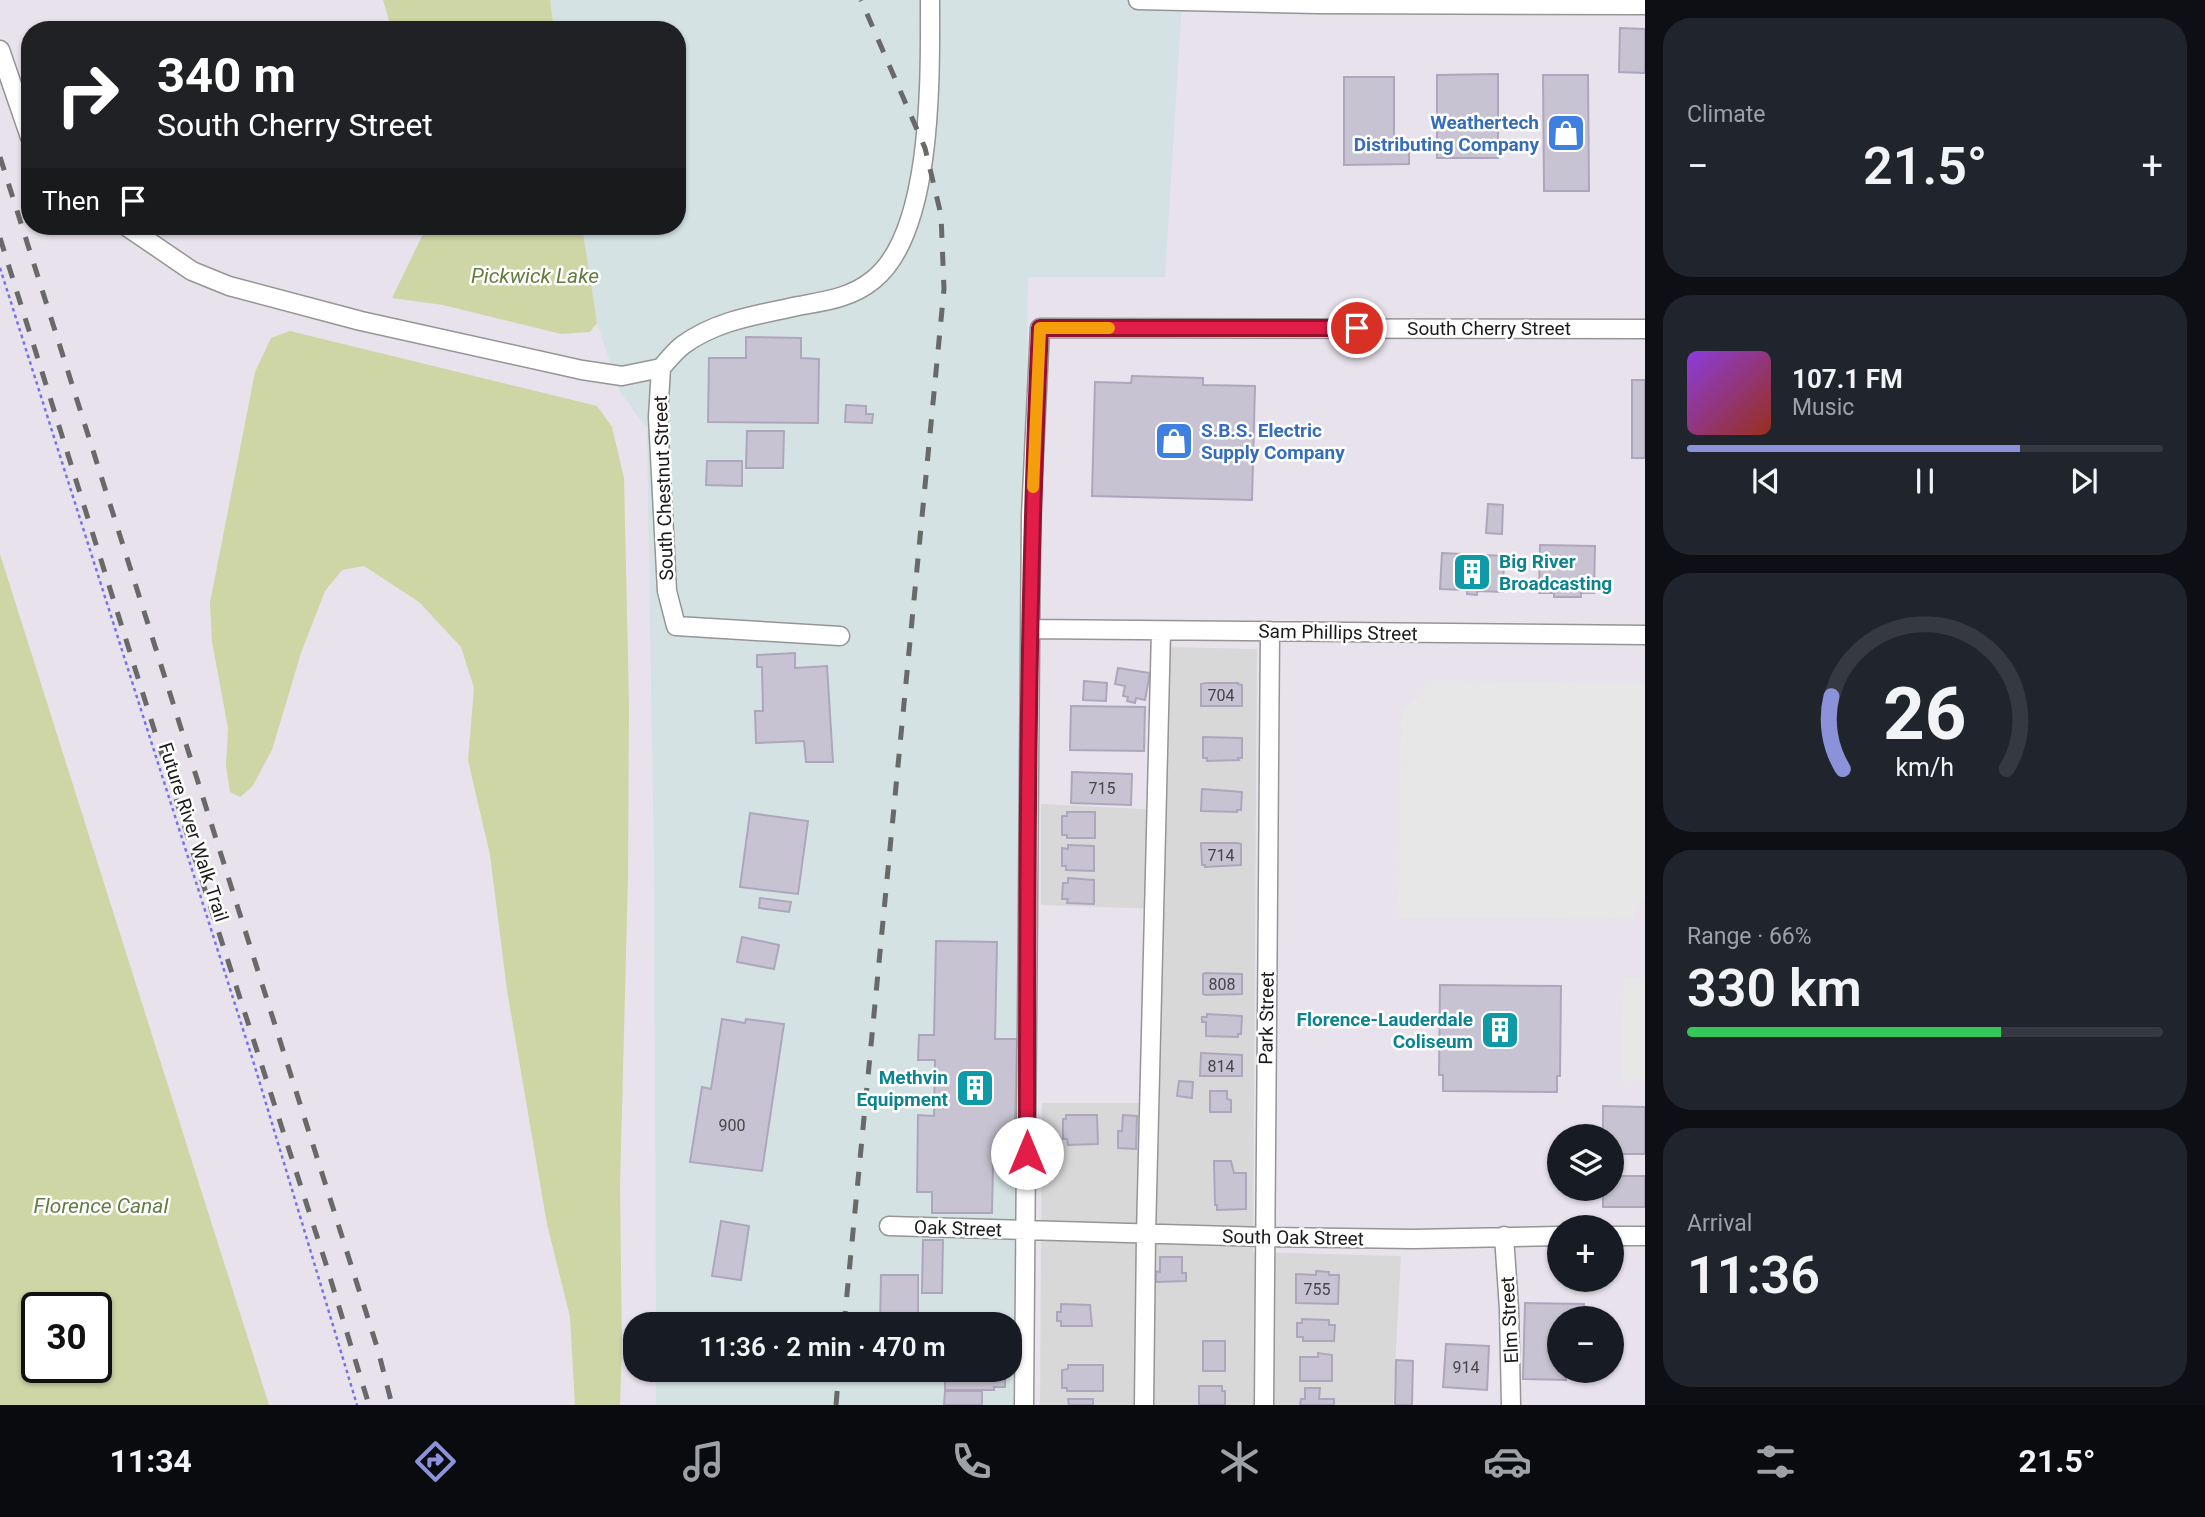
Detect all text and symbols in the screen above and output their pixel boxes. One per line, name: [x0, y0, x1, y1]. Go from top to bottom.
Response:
text: 340 m: [157, 47, 296, 104]
icon: right: [42, 49, 133, 140]
text: Climate: [1687, 101, 1766, 128]
text: South Cherry Street: [157, 106, 433, 144]
place label: Weathertech Distributing Company: [1354, 111, 1539, 156]
shop icon: Weathertech Distributing Company: [1545, 112, 1587, 154]
text: 21.5°: [1863, 136, 1987, 197]
text: −: [1687, 144, 1709, 188]
text: +: [2141, 144, 2163, 188]
icon: arrive: [114, 182, 152, 220]
text: Then: [42, 186, 100, 216]
water label: Pickwick Lake: [471, 264, 599, 288]
pin: [1327, 298, 1387, 358]
icon: arrive: [1338, 309, 1376, 347]
street label: South Cherry Street: [1407, 317, 1571, 340]
text: 107.1 FM: [1792, 364, 1903, 394]
text: Music: [1792, 394, 1854, 421]
street label: South Chestnut Street: [649, 395, 678, 581]
place label: S.B.S. Electric Supply Company: [1201, 419, 1345, 464]
shop icon: S.B.S. Electric Supply Company: [1153, 420, 1195, 462]
icon: previous: [1747, 462, 1785, 500]
icon: pause: [1906, 462, 1944, 500]
icon: next: [2065, 462, 2103, 500]
place label: Big River Broadcasting: [1499, 550, 1612, 595]
building icon: Big River Broadcasting: [1451, 551, 1493, 593]
street label: Sam Phillips Street: [1258, 620, 1418, 645]
text: 26: [1883, 671, 1967, 757]
house number: 704: [1208, 686, 1234, 705]
street label: Future River Walk Trail: [154, 740, 233, 925]
text: km/h: [1896, 752, 1954, 781]
house number: 715: [1089, 779, 1115, 798]
house number: 714: [1208, 846, 1234, 865]
text: Range · 66%: [1687, 923, 1812, 950]
text: 330 km: [1687, 958, 1862, 1019]
street label: Park Street: [1254, 971, 1279, 1065]
house number: 808: [1209, 975, 1235, 994]
place label: Florence-Lauderdale Coliseum: [1296, 1008, 1473, 1053]
building icon: Florence-Lauderdale Coliseum: [1479, 1009, 1521, 1051]
house number: 814: [1208, 1057, 1234, 1076]
place label: Methvin Equipment: [857, 1066, 949, 1111]
building icon: Methvin Equipment: [954, 1067, 996, 1109]
house number: 900: [719, 1116, 745, 1135]
position arrow: [990, 1116, 1064, 1190]
map controls: [1547, 1124, 1624, 1383]
button: layers: [1547, 1124, 1624, 1201]
water label: Florence Canal: [34, 1194, 169, 1218]
text: Arrival: [1687, 1210, 1752, 1237]
street label: Oak Street: [914, 1215, 1002, 1242]
button: +: [1547, 1215, 1624, 1292]
street label: South Oak Street: [1222, 1225, 1364, 1250]
text: 11:36: [1687, 1245, 1820, 1306]
street label: Elm Street: [1496, 1276, 1523, 1364]
house number: 755: [1304, 1280, 1330, 1299]
speed limit sign: 30: [21, 1292, 112, 1383]
button: −: [1547, 1306, 1624, 1383]
text: 11:36 · 2 min · 470 m: [699, 1332, 946, 1362]
house number: 914: [1453, 1358, 1479, 1377]
icon: directions: [411, 1437, 460, 1486]
icon: music: [679, 1437, 728, 1486]
icon: phone: [947, 1437, 996, 1486]
icon: climate: [1215, 1437, 1264, 1486]
icon: car: [1483, 1437, 1532, 1486]
icon: filters: [1751, 1437, 1800, 1486]
text: 11:34: [109, 1442, 192, 1480]
text: 21.5°: [2019, 1442, 2095, 1480]

